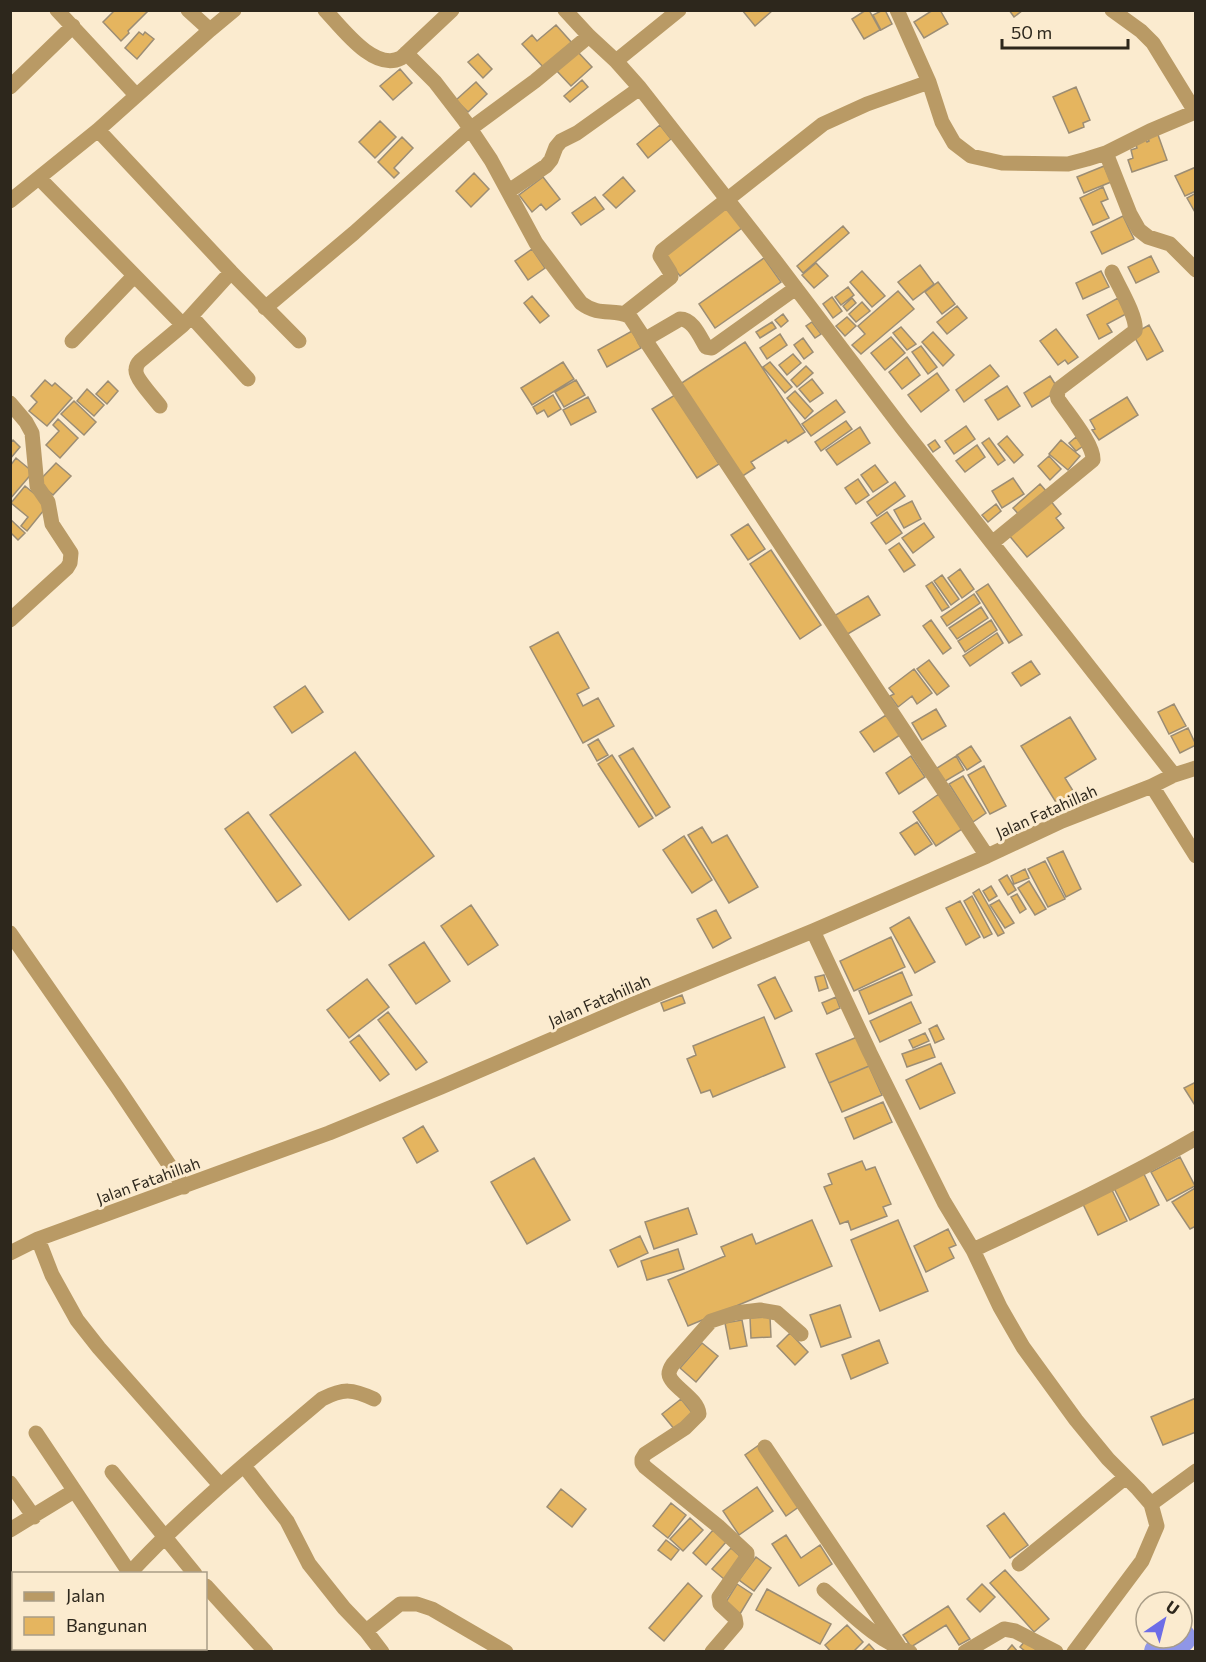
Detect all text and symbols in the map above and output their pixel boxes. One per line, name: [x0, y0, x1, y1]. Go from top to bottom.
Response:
scale bar: [1002, 12, 1128, 50]
text: 50 m: [1011, 21, 1052, 43]
street label: Jalan Fatahillah: [992, 780, 1100, 842]
street label: Jalan Fatahillah: [545, 970, 653, 1030]
street label: Jalan Fatahillah: [94, 1152, 202, 1208]
legend: [12, 1572, 207, 1650]
text: Jalan: [66, 1584, 105, 1606]
north arrow: [1134, 1590, 1194, 1650]
text: U: [1163, 1596, 1183, 1618]
text: Bangunan: [66, 1614, 147, 1636]

